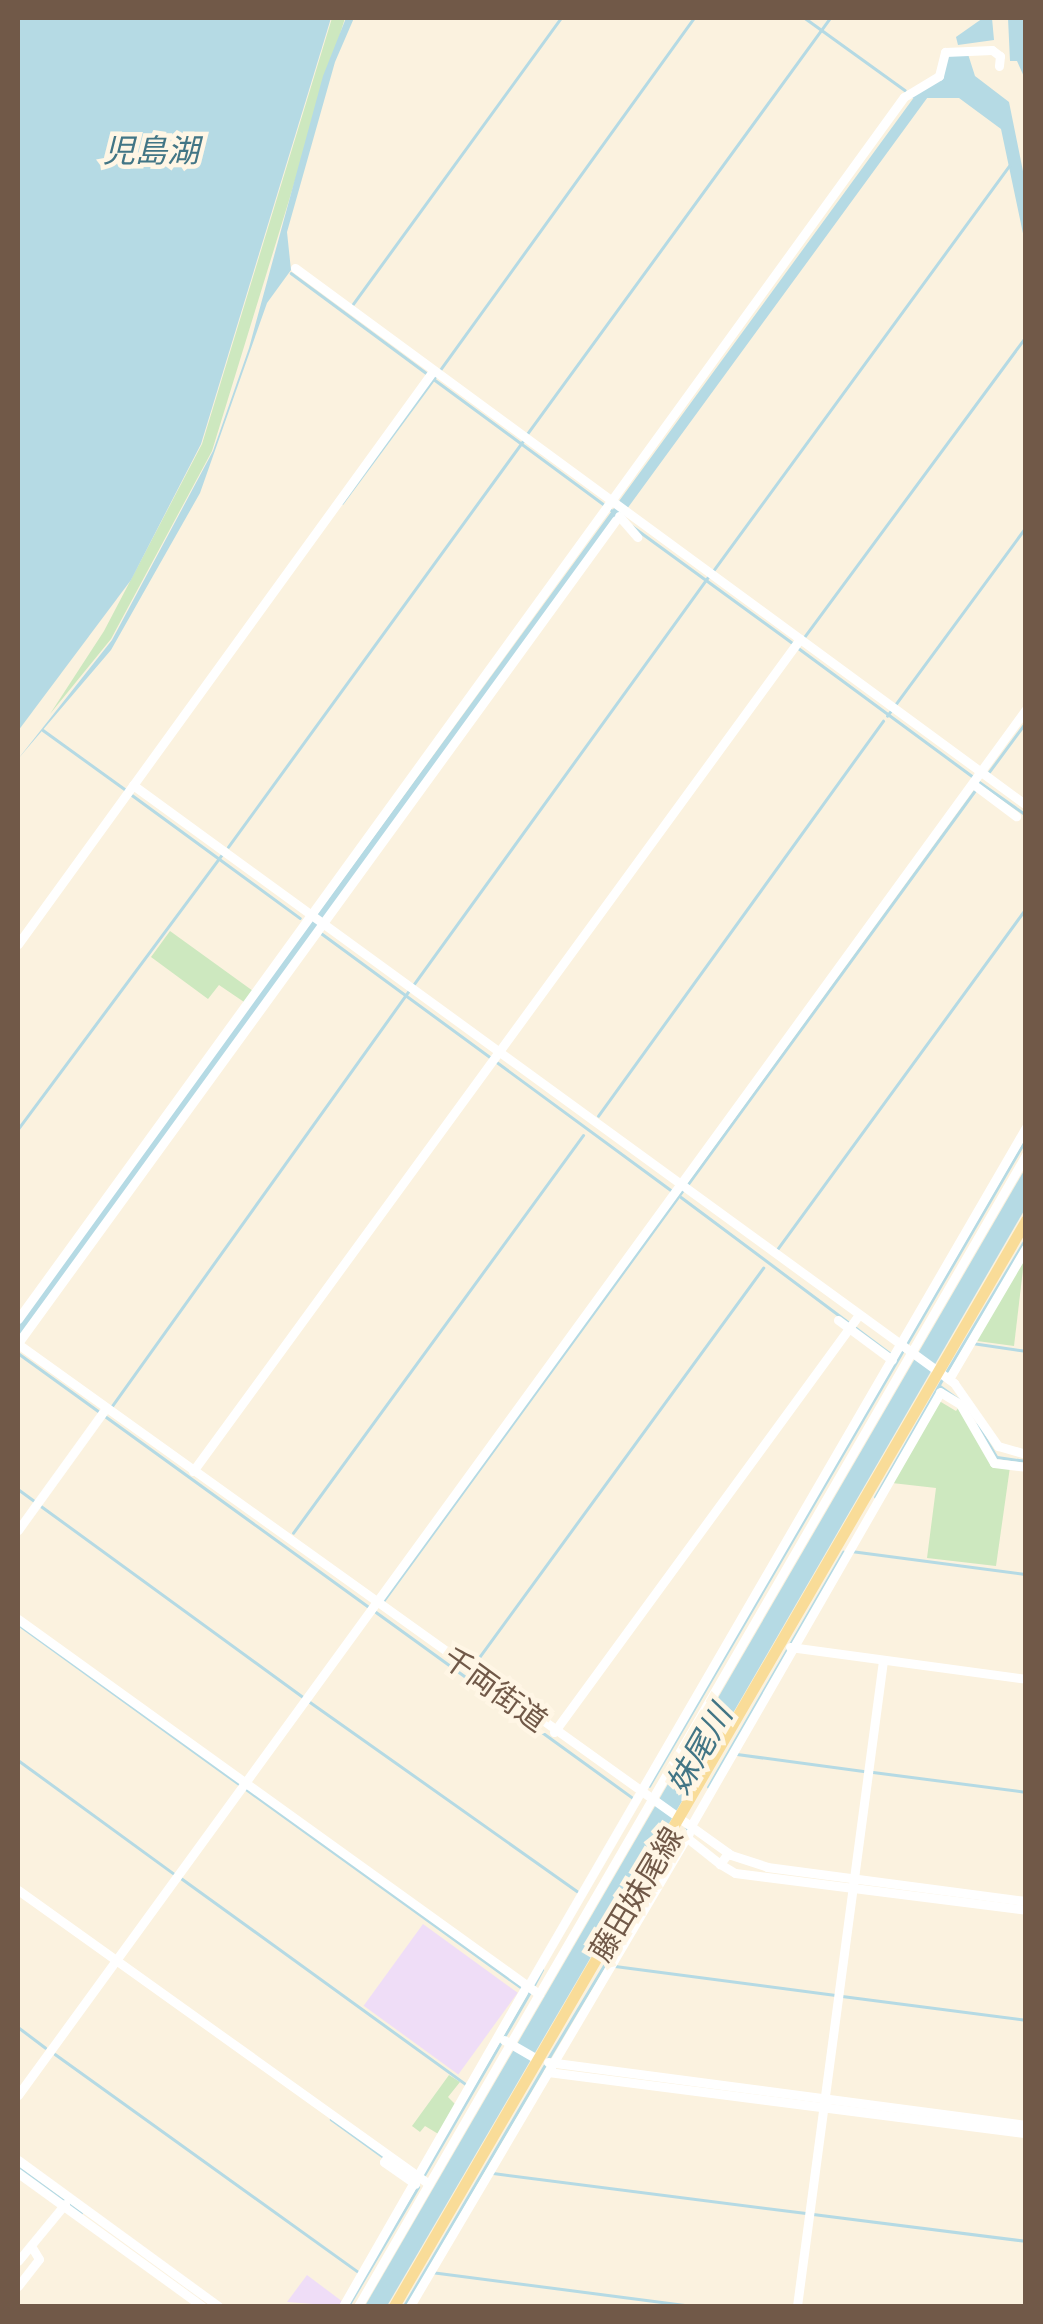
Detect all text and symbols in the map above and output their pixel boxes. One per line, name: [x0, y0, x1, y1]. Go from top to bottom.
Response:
water label: 児島湖: [103, 131, 199, 169]
street label: 千両街道: [436, 1639, 554, 1739]
water label: 妹尾川: [658, 1698, 740, 1800]
street label: 藤田妹尾線: [582, 1820, 690, 1968]

